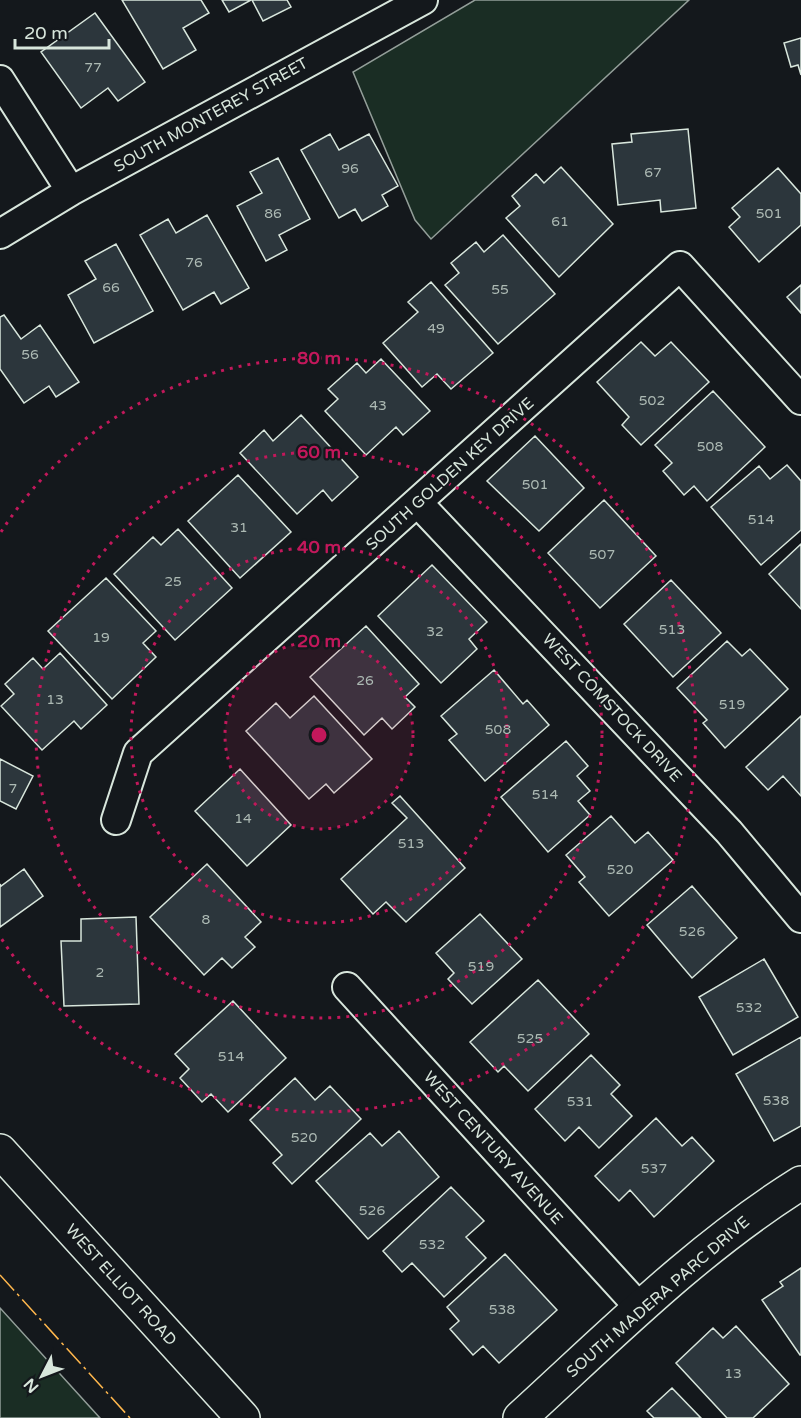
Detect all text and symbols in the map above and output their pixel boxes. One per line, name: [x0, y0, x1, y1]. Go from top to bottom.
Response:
scale bar: [15, 12, 110, 50]
text: 20 m: [24, 22, 68, 44]
street label: SOUTH MONTEREY STREET: [110, 53, 312, 177]
house number: 77: [84, 59, 102, 76]
house number: 96: [341, 160, 359, 177]
house number: 67: [644, 164, 662, 181]
house number: 86: [264, 205, 282, 222]
house number: 501: [756, 205, 782, 222]
house number: 61: [551, 213, 569, 230]
house number: 76: [185, 254, 203, 271]
house number: 66: [102, 279, 120, 296]
house number: 55: [491, 281, 509, 298]
house number: 49: [427, 320, 445, 337]
house number: 56: [21, 346, 39, 363]
text: 80 m: [297, 347, 341, 369]
house number: 502: [639, 392, 665, 409]
street label: SOUTH GOLDEN KEY DRIVE: [362, 393, 538, 555]
house number: 43: [369, 397, 387, 414]
house number: 508: [697, 438, 723, 455]
text: 60 m: [297, 441, 341, 463]
house number: 501: [522, 476, 548, 493]
house number: 514: [748, 511, 774, 528]
house number: 31: [230, 519, 248, 536]
text: 40 m: [297, 536, 341, 558]
house number: 507: [589, 546, 615, 563]
house number: 25: [164, 573, 182, 590]
house number: 513: [659, 621, 685, 638]
house number: 32: [426, 623, 444, 640]
house number: 19: [92, 629, 110, 646]
text: 20 m: [297, 630, 341, 652]
street label: WEST COMSTOCK DRIVE: [538, 630, 686, 786]
house number: 26: [356, 672, 374, 689]
house number: 13: [46, 691, 64, 708]
house number: 519: [719, 696, 745, 713]
house number: 508: [485, 721, 511, 738]
centre of rings: [309, 725, 329, 745]
house number: 7: [9, 780, 17, 797]
house number: 514: [532, 786, 558, 803]
house number: 14: [234, 810, 252, 827]
house number: 513: [398, 835, 424, 852]
house number: 520: [607, 861, 633, 878]
house number: 8: [202, 911, 211, 928]
house number: 526: [679, 923, 705, 940]
house number: 519: [468, 958, 494, 975]
house number: 2: [96, 964, 104, 981]
house number: 532: [736, 999, 762, 1016]
house number: 525: [517, 1030, 543, 1047]
house number: 514: [218, 1048, 244, 1065]
street label: WEST CENTURY AVENUE: [419, 1067, 567, 1229]
house number: 538: [763, 1092, 789, 1109]
house number: 531: [567, 1093, 593, 1110]
house number: 520: [291, 1129, 317, 1146]
house number: 537: [641, 1160, 667, 1177]
house number: 526: [359, 1202, 385, 1219]
street label: SOUTH MADERA PARC DRIVE: [562, 1212, 754, 1382]
street label: WEST ELLIOT ROAD: [61, 1220, 181, 1350]
house number: 532: [419, 1236, 445, 1253]
house number: 538: [489, 1301, 515, 1318]
north arrow: [12, 1346, 72, 1406]
house number: 13: [724, 1365, 742, 1382]
text: N: [20, 1374, 43, 1397]

